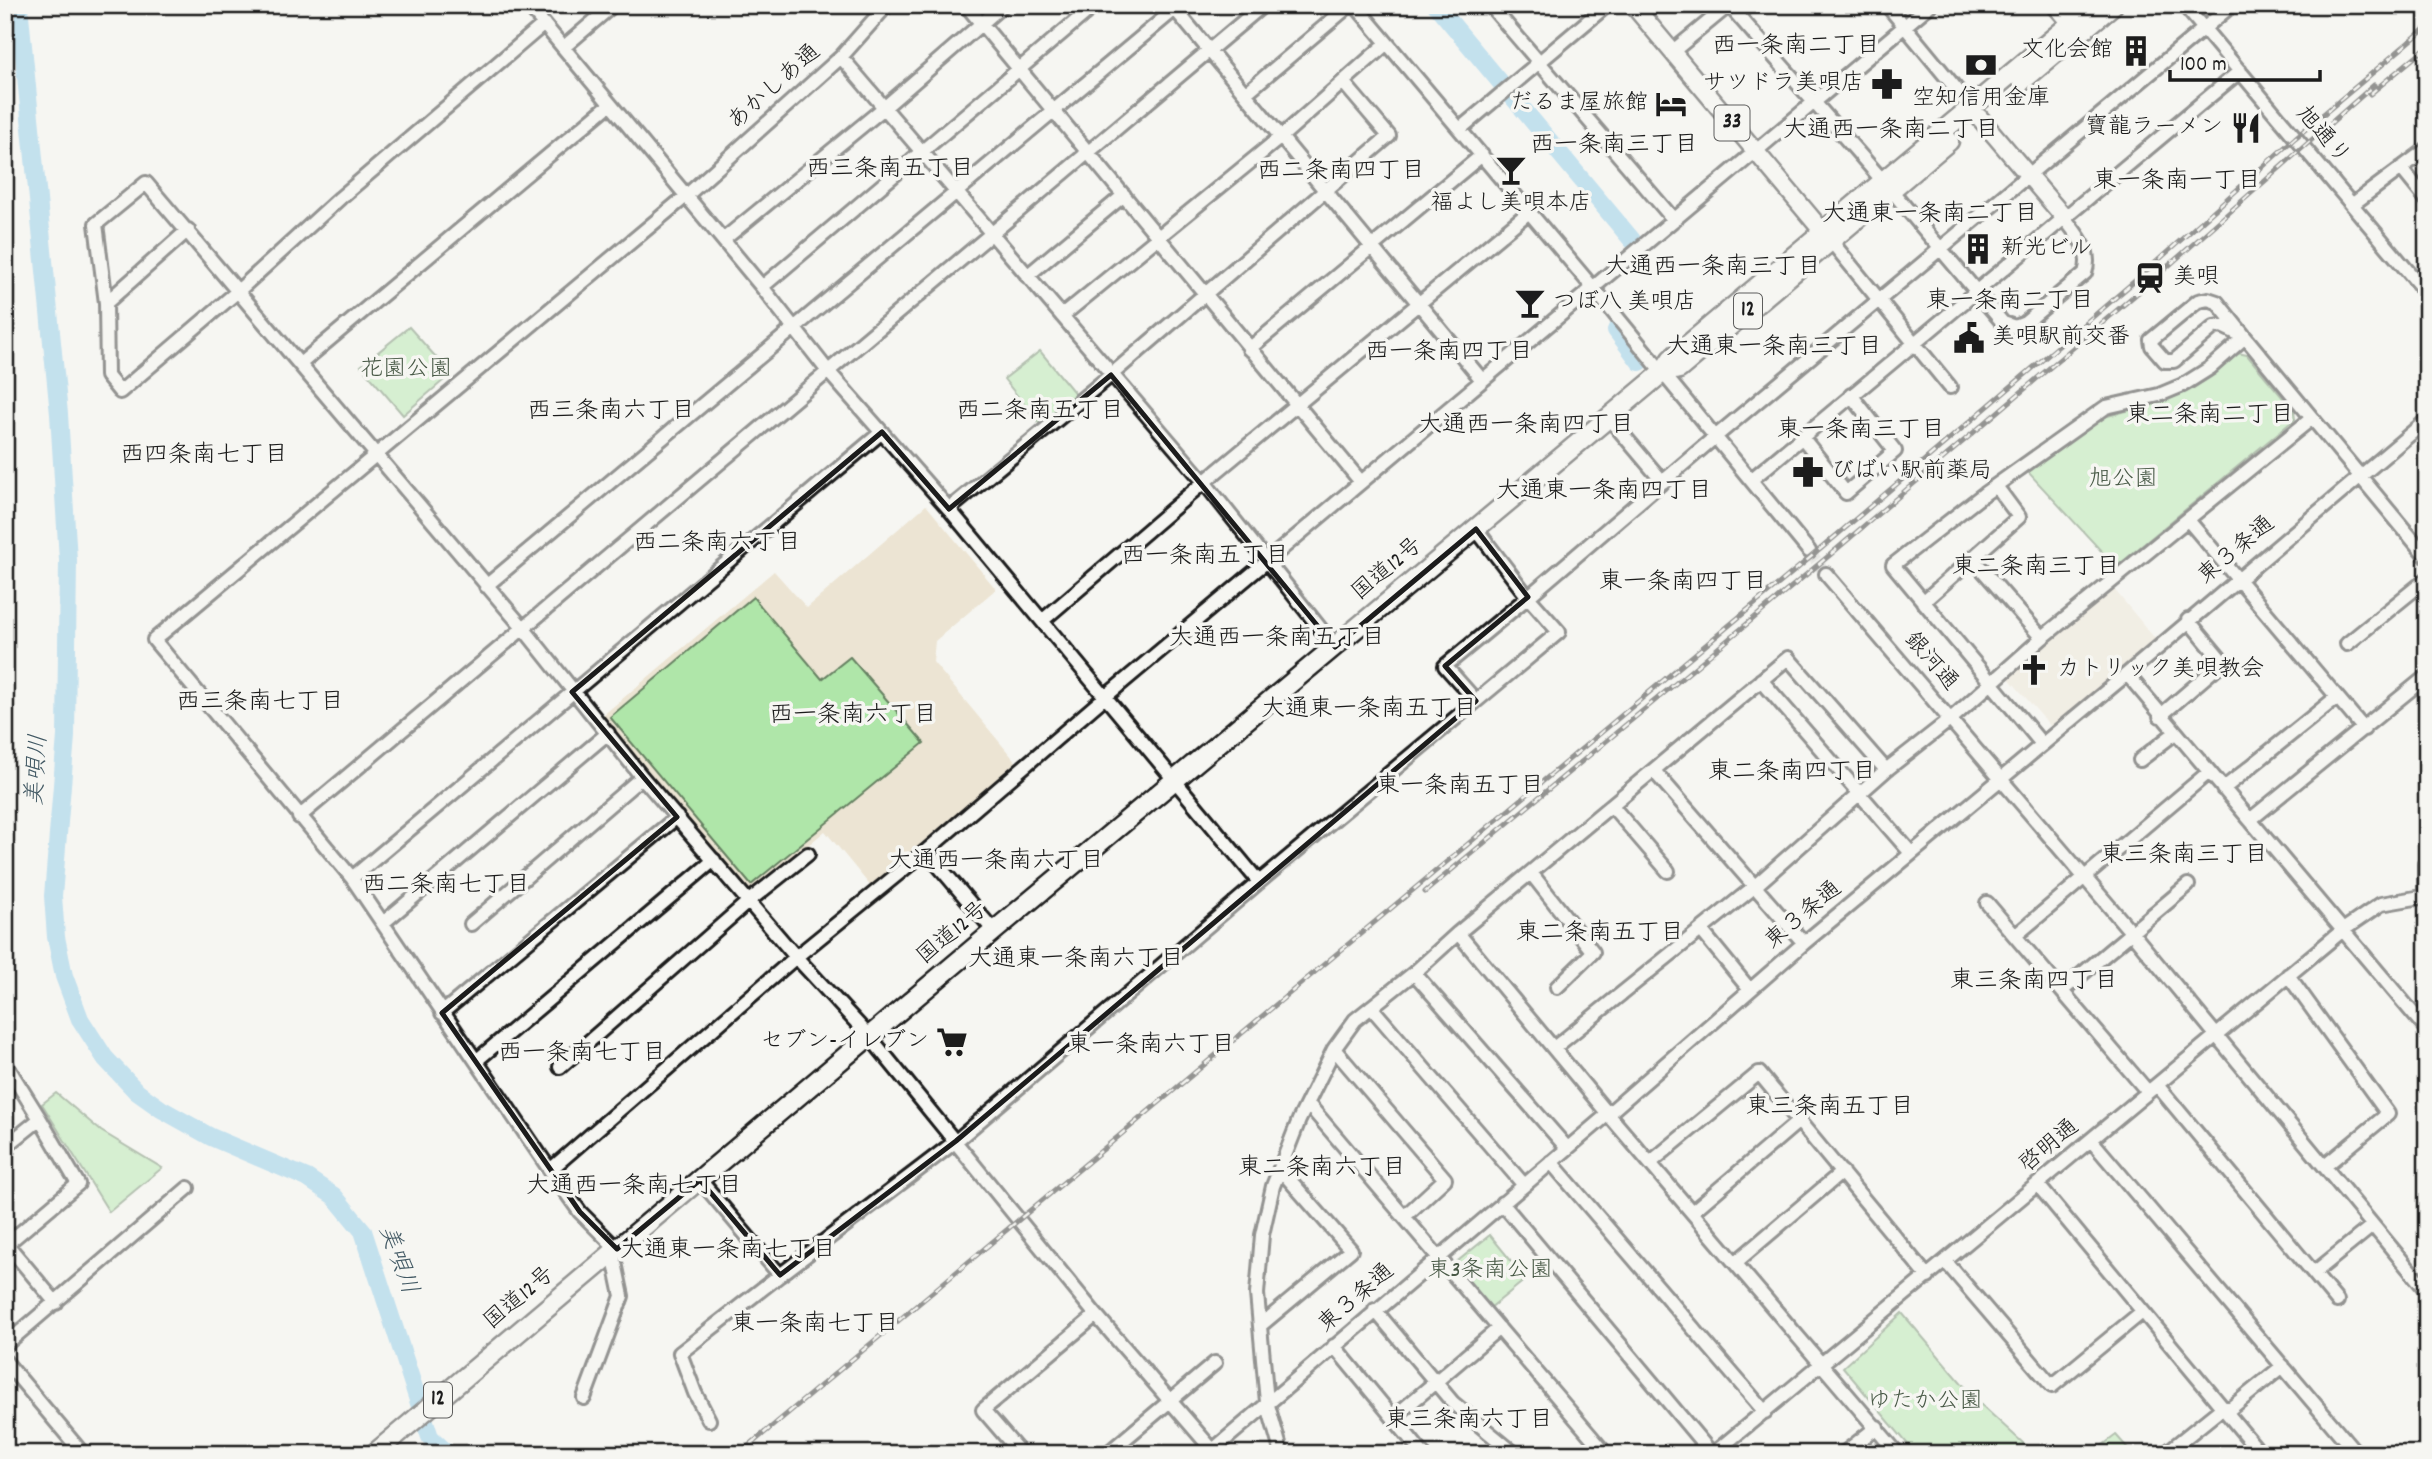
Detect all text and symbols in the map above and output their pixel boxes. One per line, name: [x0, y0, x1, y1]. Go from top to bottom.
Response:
district label: 西一条南二丁目: [1712, 30, 1880, 64]
building icon: 文化会館: [2119, 34, 2153, 68]
place label: 文化会館: [2021, 35, 2113, 68]
street label: あかしあ通: [721, 37, 829, 139]
scale bar: [2170, 38, 2320, 82]
bank icon: 空知信用金庫: [1964, 48, 1998, 82]
text: 100 m: [2180, 51, 2227, 81]
pharmacy icon: サツドラ美唄店: [1870, 67, 1904, 101]
place label: サツドラ美唄店: [1703, 68, 1864, 101]
place label: 空知信用金庫: [1912, 83, 2050, 116]
hotel icon: だるま屋旅館: [1654, 87, 1688, 121]
place label: だるま屋旅館: [1510, 88, 1648, 121]
street label: 旭通り: [2287, 99, 2357, 173]
road number: 33: [1714, 106, 1750, 140]
restaurant icon: 寶龍ラーメン: [2229, 111, 2263, 145]
place label: 寶龍ラーメン: [2085, 112, 2223, 145]
district label: 大通西一条南二丁目: [1783, 114, 1999, 148]
district label: 西一条南三丁目: [1530, 129, 1698, 163]
district label: 西三条南五丁目: [806, 153, 974, 187]
bar icon: 福よし美唄本店: [1494, 153, 1528, 187]
district label: 西二条南四丁目: [1257, 155, 1425, 189]
district label: 東一条南一丁目: [2093, 165, 2261, 199]
place label: 福よし美唄本店: [1431, 188, 1592, 221]
district label: 大通東一条南二丁目: [1822, 198, 2038, 232]
building icon: 新光ビル: [1961, 232, 1995, 266]
place label: 新光ビル: [2001, 233, 2093, 266]
district label: 大通西一条南三丁目: [1605, 251, 1821, 285]
station icon: 美唄: [2133, 261, 2167, 295]
place label: 美唄: [2173, 262, 2219, 295]
district label: 東一条南二丁目: [1926, 285, 2094, 319]
bar icon: つぼ八 美唄店: [1513, 286, 1547, 320]
place label: つぼ八 美唄店: [1553, 287, 1696, 320]
road number: 12: [1734, 294, 1762, 328]
public building icon: 美唄駅前交番: [1952, 321, 1986, 355]
place label: 美唄駅前交番: [1992, 322, 2130, 355]
district label: 大通東一条南三丁目: [1666, 331, 1882, 365]
district label: 西一条南四丁目: [1365, 336, 1533, 370]
park label: 花園公園: [360, 354, 452, 387]
district label: 西三条南六丁目: [527, 395, 695, 429]
district label: 西二条南五丁目: [956, 395, 1124, 429]
district label: 東二条南二丁目: [2126, 399, 2294, 433]
district label: 大通西一条南四丁目: [1418, 409, 1634, 443]
district label: 東一条南三丁目: [1777, 414, 1945, 448]
district label: 西四条南七丁目: [120, 439, 288, 473]
pharmacy icon: びばい駅前薬局: [1791, 455, 1825, 489]
place label: びばい駅前薬局: [1831, 456, 1992, 489]
park label: 旭公園: [2089, 464, 2158, 497]
district label: 大通東一条南四丁目: [1496, 475, 1712, 509]
street label: 東３条通: [2191, 509, 2283, 593]
district label: 西二条南六丁目: [633, 527, 801, 561]
street label: 国道12号: [1345, 530, 1431, 610]
district label: 西一条南五丁目: [1121, 540, 1289, 574]
district label: 東二条南三丁目: [1952, 551, 2120, 585]
district label: 東一条南四丁目: [1599, 566, 1767, 600]
district label: 大通西一条南五丁目: [1169, 622, 1385, 656]
street label: 銀河通: [1895, 625, 1965, 699]
church icon: カトリック美唄教会: [2017, 653, 2051, 687]
place label: カトリック美唄教会: [2057, 654, 2264, 687]
district label: 西三条南七丁目: [176, 686, 344, 720]
district label: 大通東一条南五丁目: [1261, 693, 1477, 727]
district label: 西一条南六丁目: [769, 699, 937, 733]
water label: 美唄川: [19, 733, 57, 807]
district label: 東二条南四丁目: [1708, 756, 1876, 790]
district label: 東一条南五丁目: [1376, 770, 1544, 804]
district label: 東三条南三丁目: [2100, 839, 2268, 873]
district label: 大通西一条南六丁目: [888, 845, 1104, 879]
district label: 西二条南七丁目: [362, 869, 530, 903]
street label: 東３条通: [1758, 874, 1850, 958]
street label: 国道12号: [910, 894, 996, 974]
district label: 東二条南五丁目: [1516, 917, 1684, 951]
district label: 大通東一条南六丁目: [968, 943, 1184, 977]
district label: 東三条南四丁目: [1950, 965, 2118, 999]
supermarket icon: セブン-イレブン: [935, 1025, 969, 1059]
place label: セブン-イレブン: [760, 1026, 929, 1059]
district label: 東一条南六丁目: [1067, 1029, 1235, 1063]
district label: 西一条南七丁目: [498, 1037, 666, 1071]
district label: 東三条南五丁目: [1746, 1091, 1914, 1125]
street label: 啓明通: [2013, 1112, 2087, 1182]
district label: 東二条南六丁目: [1238, 1152, 1406, 1186]
district label: 大通西一条南七丁目: [526, 1170, 742, 1204]
water label: 美唄川: [369, 1220, 425, 1300]
district label: 大通東一条南七丁目: [620, 1234, 836, 1268]
park label: 東3条南公園: [1427, 1255, 1553, 1288]
street label: 東３条通: [1311, 1256, 1403, 1342]
street label: 国道12号: [477, 1259, 563, 1339]
district label: 東一条南七丁目: [731, 1308, 899, 1342]
road number: 12: [424, 1382, 452, 1418]
park label: ゆたか公園: [1868, 1386, 1983, 1419]
district label: 東三条南六丁目: [1385, 1404, 1553, 1438]

